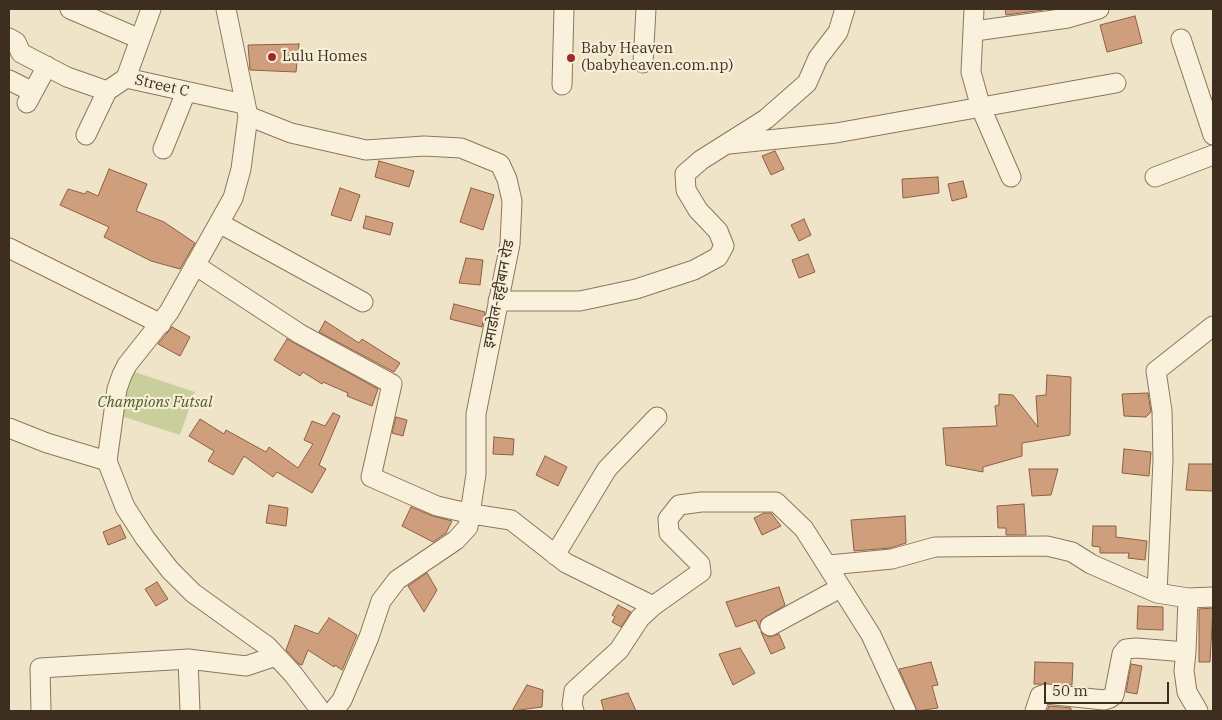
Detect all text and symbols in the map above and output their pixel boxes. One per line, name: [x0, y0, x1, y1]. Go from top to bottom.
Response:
place label: Baby Heaven (babyheaven.com.np): [581, 40, 733, 75]
place label: Lulu Homes: [282, 48, 367, 66]
marker: Lulu Homes: [266, 51, 278, 63]
marker: Baby Heaven (babyheaven.com.np): [565, 52, 577, 64]
street label: Street C: [133, 71, 191, 101]
street label: इमाडोल-हट्टीबान रोड: [480, 238, 518, 350]
park label: Champions Futsal: [98, 394, 212, 412]
scale bar: [1047, 672, 1172, 704]
text: 50 m: [1052, 681, 1088, 700]

